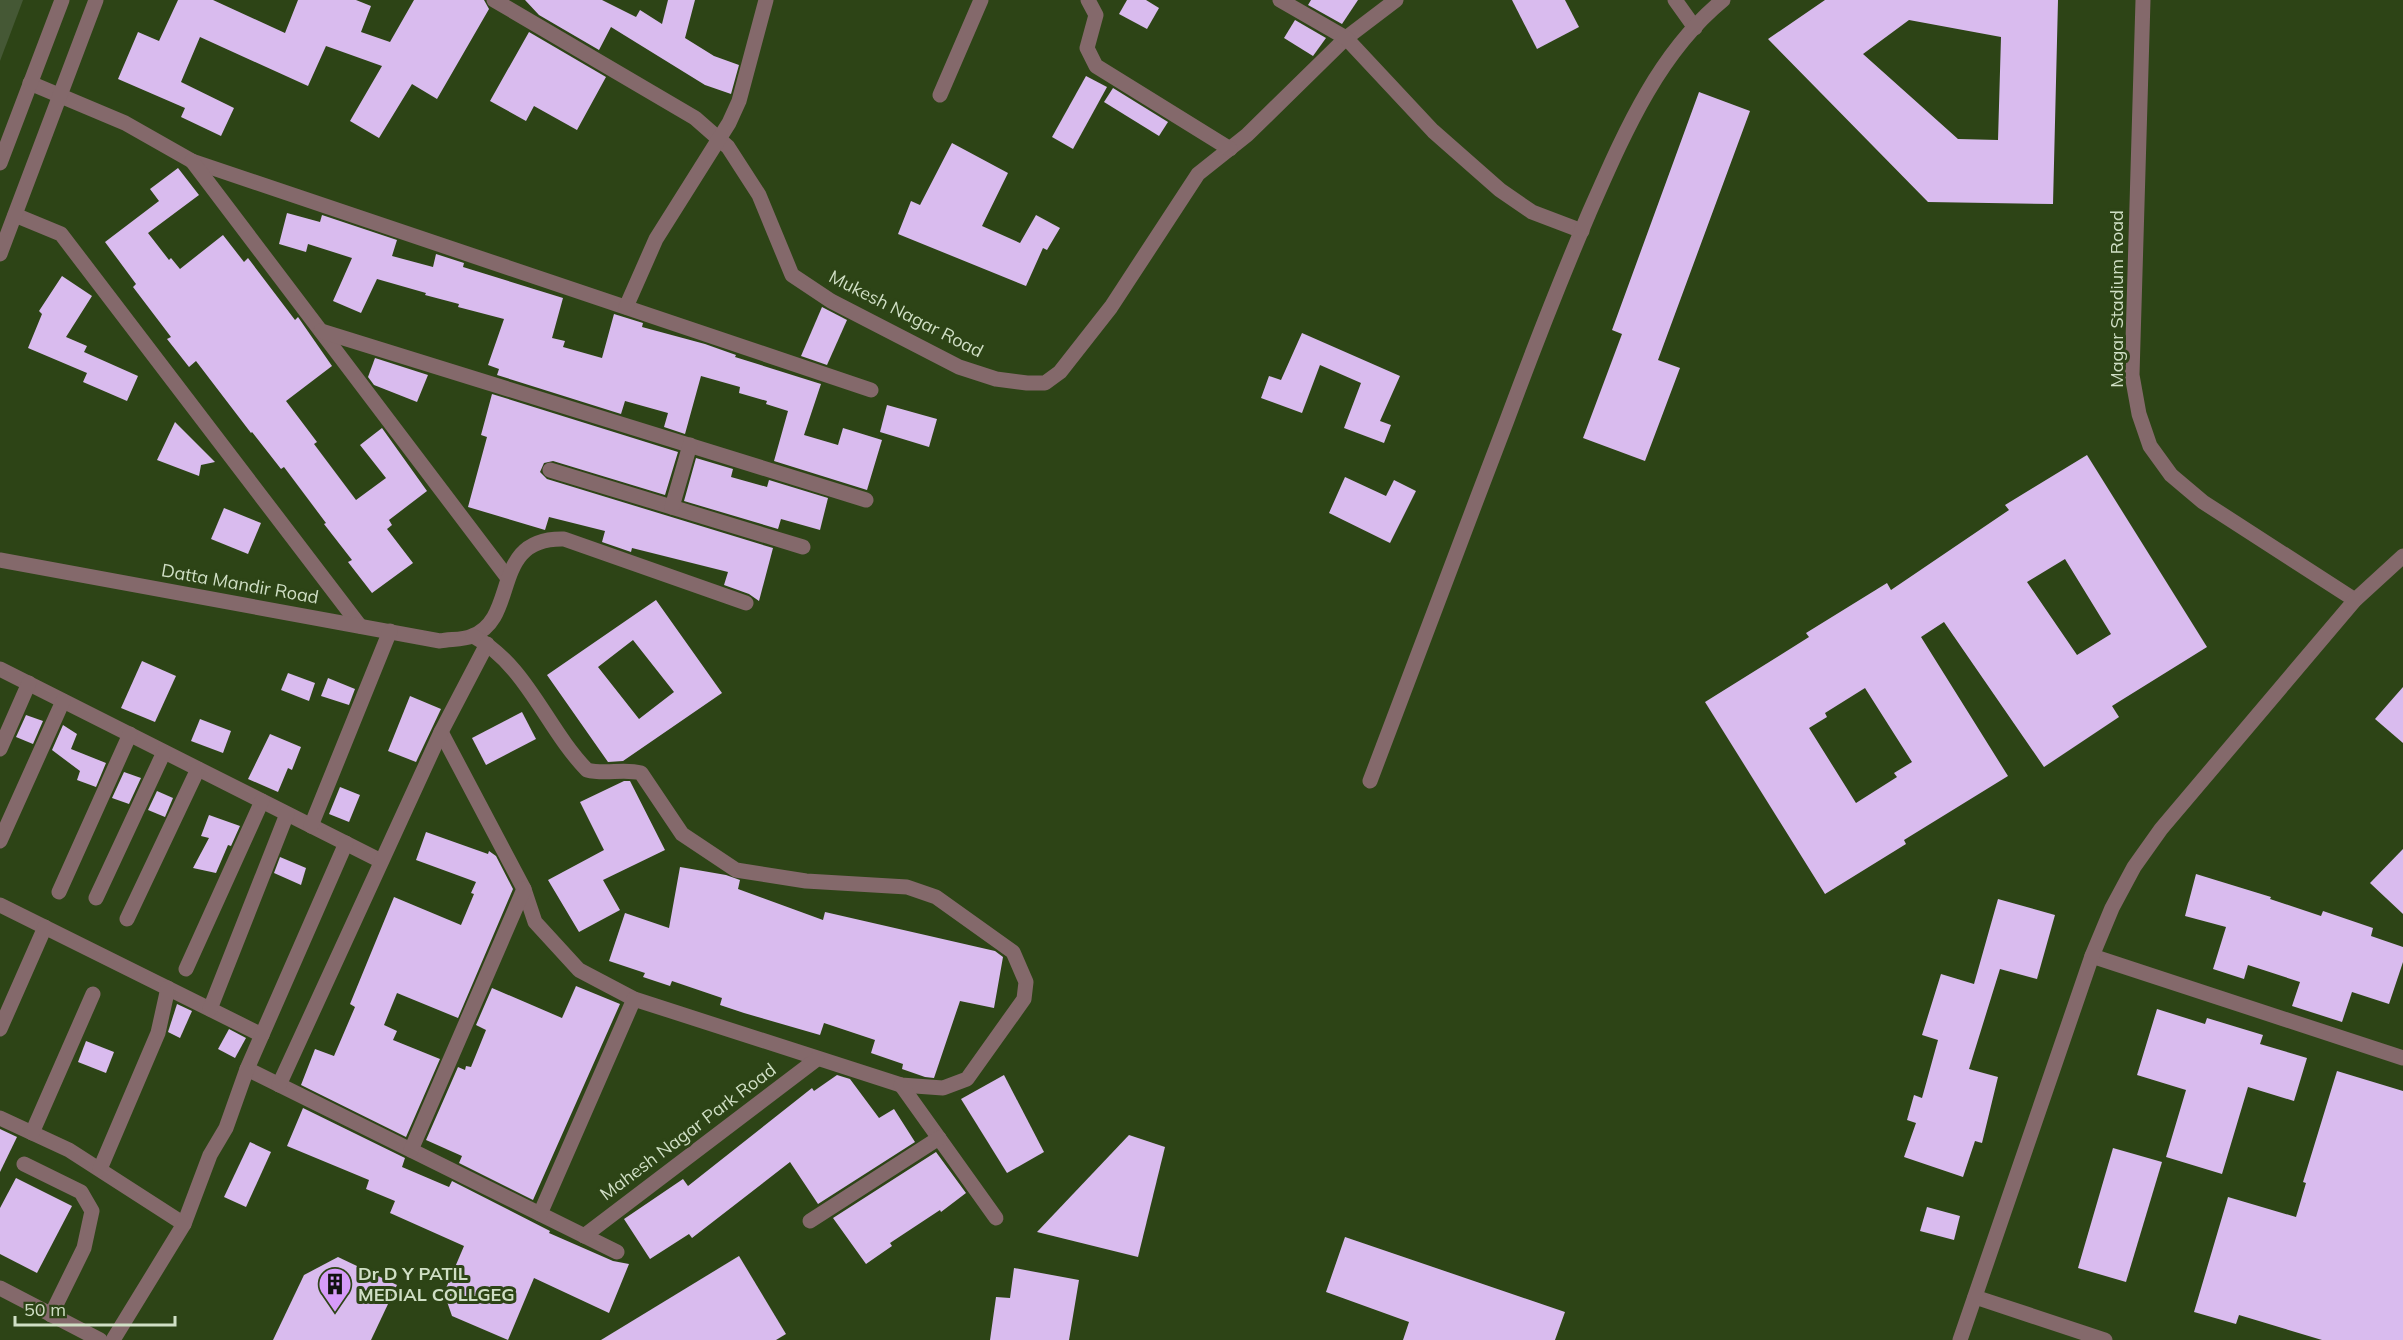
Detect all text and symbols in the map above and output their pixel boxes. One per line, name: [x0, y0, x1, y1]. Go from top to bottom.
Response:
street label: Magar Stadium Road: [2105, 210, 2128, 388]
street label: Mukesh Nagar Road: [825, 265, 987, 362]
street label: Datta Mandir Road: [160, 558, 321, 609]
street label: Mahesh Nagar Park Road: [595, 1058, 780, 1205]
place label: Dr D Y PATIL MEDIAL COLLGEG: [358, 1262, 515, 1306]
building icon: Dr D Y PATIL MEDIAL COLLGEG: [317, 1266, 353, 1313]
scale bar: [15, 1289, 176, 1327]
text: 50 m: [24, 1298, 66, 1321]

